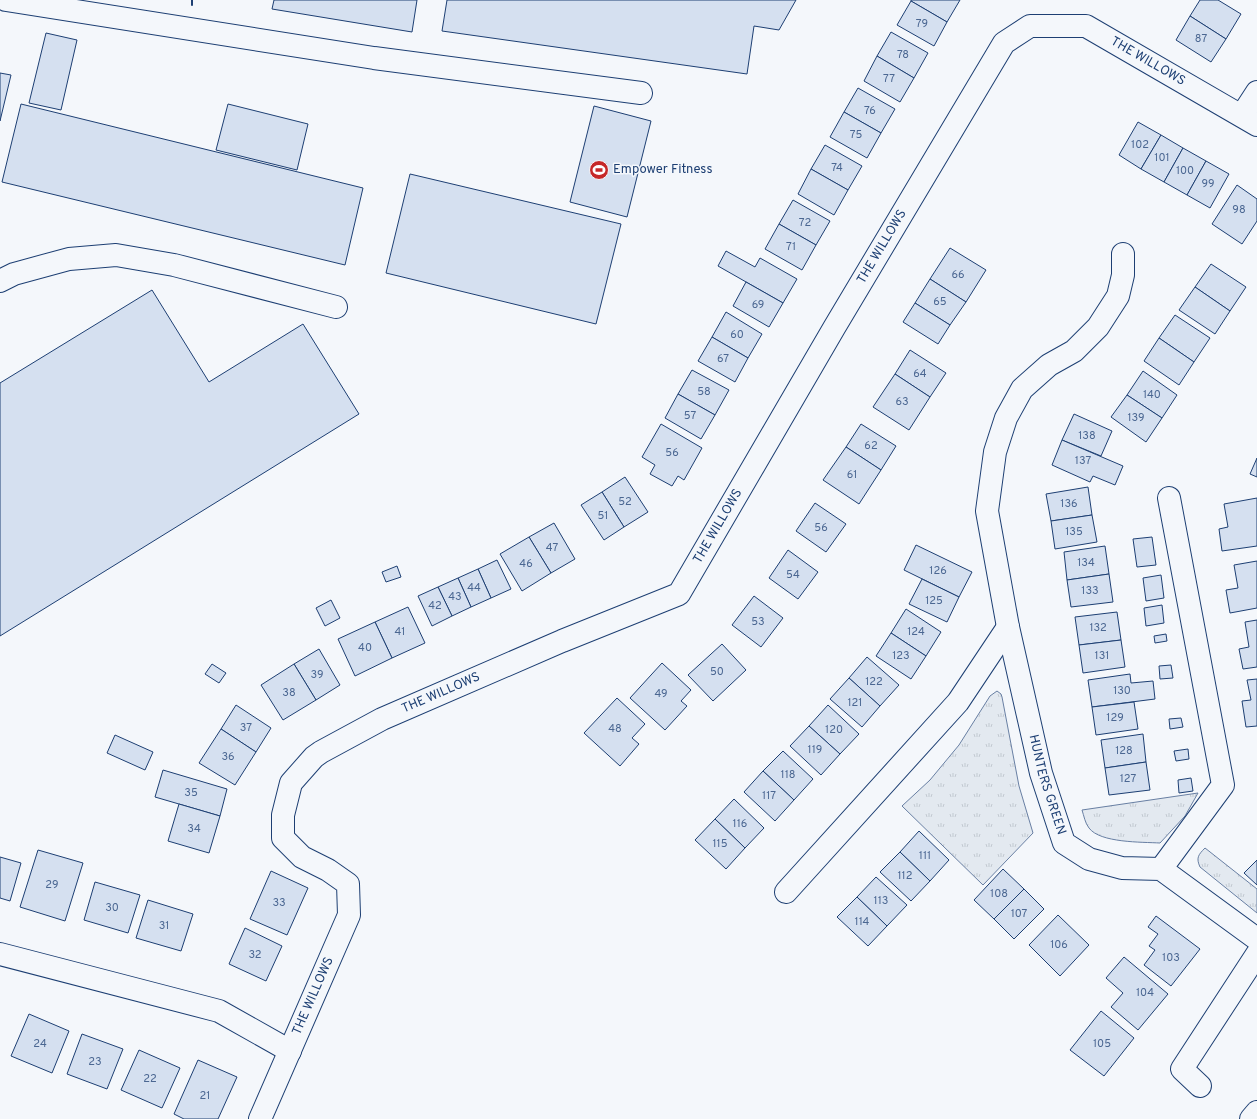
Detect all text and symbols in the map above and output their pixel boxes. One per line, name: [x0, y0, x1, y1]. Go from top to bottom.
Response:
house number: 79: [916, 17, 928, 31]
house number: 87: [1195, 32, 1207, 46]
street label: THE WILLOWS: [1108, 34, 1188, 90]
house number: 78: [897, 48, 909, 62]
house number: 77: [883, 72, 895, 86]
house number: 76: [864, 104, 876, 118]
house number: 75: [850, 128, 862, 142]
house number: 102: [1131, 138, 1149, 152]
house number: 101: [1154, 151, 1170, 165]
sports icon: Empower Fitness: [588, 159, 610, 181]
house number: 74: [831, 161, 843, 175]
place label: Empower Fitness: [613, 162, 713, 178]
house number: 100: [1176, 164, 1194, 178]
house number: 99: [1201, 177, 1215, 191]
house number: 98: [1232, 203, 1246, 217]
street label: THE WILLOWS: [854, 207, 911, 287]
house number: 72: [799, 216, 811, 230]
house number: 71: [786, 240, 796, 254]
house number: 66: [951, 268, 965, 282]
house number: 65: [933, 295, 947, 309]
house number: 69: [752, 298, 764, 312]
house number: 60: [730, 328, 744, 342]
house number: 67: [717, 352, 729, 366]
house number: 64: [913, 367, 927, 381]
house number: 58: [697, 385, 711, 399]
house number: 140: [1143, 388, 1161, 402]
house number: 63: [895, 395, 909, 409]
house number: 57: [684, 409, 696, 423]
house number: 139: [1127, 411, 1145, 425]
house number: 138: [1078, 429, 1096, 443]
house number: 62: [864, 439, 878, 453]
house number: 56: [665, 446, 679, 460]
house number: 137: [1075, 454, 1091, 468]
house number: 61: [847, 468, 857, 482]
street label: THE WILLOWS: [690, 486, 746, 567]
house number: 52: [618, 495, 632, 509]
house number: 136: [1060, 497, 1078, 511]
house number: 51: [598, 509, 608, 523]
house number: 56: [814, 521, 828, 535]
house number: 135: [1065, 525, 1083, 539]
house number: 47: [546, 541, 558, 555]
house number: 134: [1077, 556, 1095, 570]
house number: 46: [519, 557, 533, 571]
house number: 126: [929, 564, 947, 578]
house number: 54: [786, 568, 800, 582]
house number: 44: [467, 581, 481, 595]
house number: 133: [1081, 584, 1099, 598]
house number: 43: [448, 590, 462, 604]
house number: 125: [925, 594, 943, 608]
house number: 42: [428, 599, 442, 613]
house number: 53: [751, 615, 765, 629]
house number: 132: [1089, 621, 1107, 635]
house number: 41: [395, 625, 405, 639]
house number: 124: [907, 625, 925, 639]
house number: 40: [358, 641, 372, 655]
house number: 123: [892, 649, 910, 663]
house number: 131: [1095, 649, 1109, 663]
house number: 50: [710, 665, 724, 679]
house number: 39: [311, 668, 323, 682]
street label: THE WILLOWS: [399, 669, 483, 717]
house number: 122: [865, 675, 883, 689]
house number: 130: [1113, 684, 1131, 698]
house number: 38: [282, 686, 296, 700]
house number: 49: [654, 687, 668, 701]
house number: 121: [848, 696, 862, 710]
house number: 129: [1106, 711, 1124, 725]
house number: 37: [240, 721, 252, 735]
house number: 48: [608, 722, 622, 736]
house number: 120: [825, 723, 843, 737]
street label: HUNTERS GREEN: [1025, 733, 1069, 837]
house number: 119: [808, 743, 822, 757]
house number: 128: [1115, 744, 1133, 758]
house number: 36: [221, 750, 235, 764]
house number: 118: [781, 768, 795, 782]
house number: 127: [1120, 772, 1136, 786]
house number: 35: [184, 786, 198, 800]
house number: 117: [762, 789, 776, 803]
house number: 116: [733, 817, 747, 831]
house number: 34: [187, 822, 201, 836]
house number: 115: [712, 837, 728, 851]
house number: 111: [919, 849, 931, 863]
house number: 112: [898, 869, 912, 883]
house number: 29: [45, 878, 59, 892]
house number: 108: [990, 887, 1008, 901]
house number: 113: [874, 894, 888, 908]
house number: 33: [272, 896, 286, 910]
house number: 30: [105, 901, 119, 915]
house number: 107: [1011, 907, 1028, 921]
house number: 114: [855, 915, 870, 929]
house number: 31: [159, 919, 169, 933]
house number: 106: [1050, 938, 1068, 952]
house number: 32: [248, 948, 262, 962]
house number: 103: [1162, 951, 1180, 965]
street label: THE WILLOWS: [289, 955, 338, 1038]
house number: 104: [1136, 986, 1154, 1000]
house number: 24: [33, 1037, 47, 1051]
house number: 105: [1093, 1037, 1111, 1051]
house number: 23: [88, 1055, 102, 1069]
house number: 22: [143, 1072, 157, 1086]
house number: 21: [200, 1089, 210, 1103]

